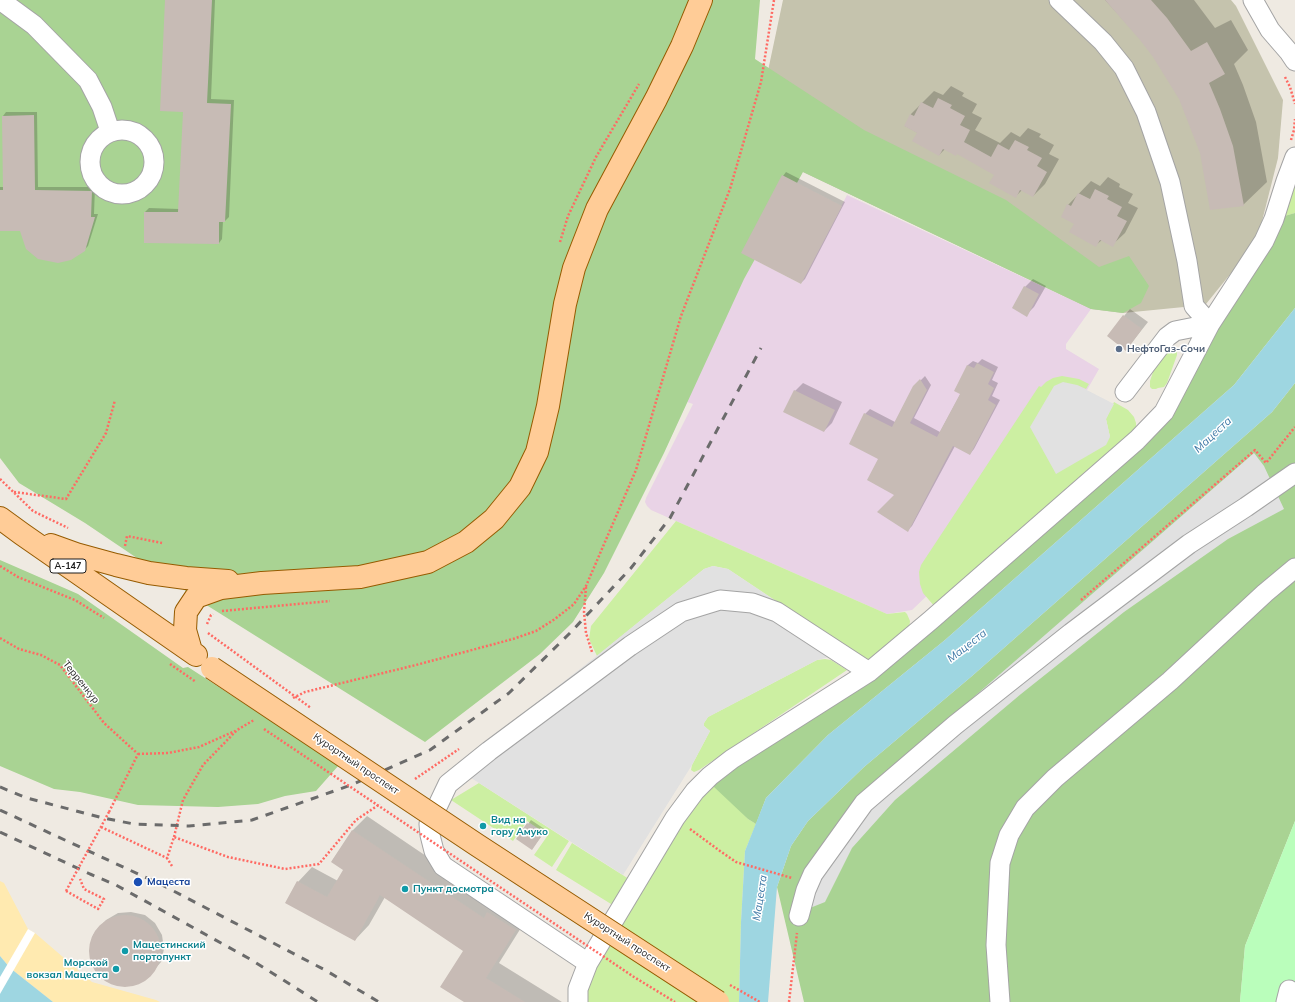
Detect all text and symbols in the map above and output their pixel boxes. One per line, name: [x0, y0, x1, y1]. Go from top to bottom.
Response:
place label: НефтоГаз-Сочи: [1127, 343, 1205, 355]
marker: НефтоГаз-Сочи: [1114, 344, 1124, 354]
water label: Мацеста: [1192, 414, 1234, 456]
road number: А-147: [50, 559, 86, 573]
water label: Мацеста: [945, 627, 989, 665]
street label: Терренкур: [60, 658, 102, 706]
street label: Курортный проспект: [311, 731, 401, 797]
place label: Вид на гору Амуко: [491, 814, 548, 838]
marker: Вид на гору Амуко: [478, 821, 488, 831]
water label: Мацеста: [750, 874, 770, 922]
marker: Мацеста: [132, 876, 144, 888]
place label: Мацеста: [147, 876, 190, 888]
place label: Пункт досмотра: [413, 883, 494, 895]
marker: Пункт досмотра: [400, 884, 410, 894]
street label: Курортный проспект: [582, 910, 672, 974]
place label: Мацестинский портопункт: [133, 939, 206, 962]
marker: Мацестинский портопункт: [120, 946, 130, 956]
place label: Морской вокзал Мацеста: [27, 957, 108, 980]
marker: Морской вокзал Мацеста: [111, 964, 121, 974]

